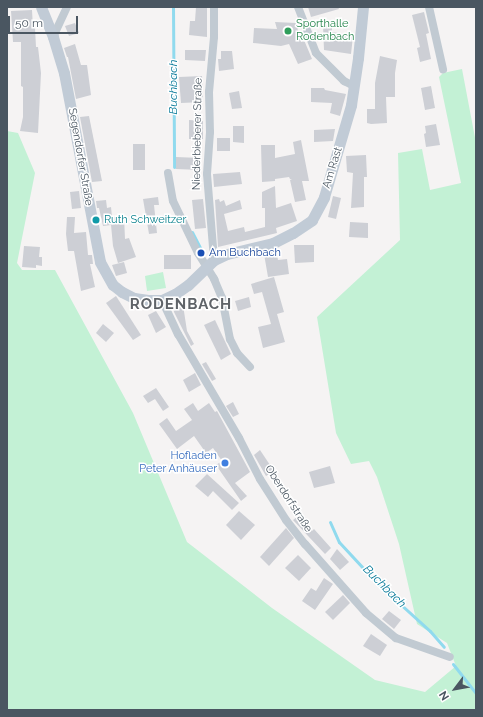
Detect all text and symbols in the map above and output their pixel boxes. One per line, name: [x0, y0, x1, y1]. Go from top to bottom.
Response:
scale bar: [10, 8, 80, 34]
text: 50 m: [15, 16, 43, 30]
place label: Sporthalle Rodenbach: [296, 18, 354, 44]
marker: Sporthalle Rodenbach: [283, 26, 293, 36]
water label: Buchbach: [167, 60, 181, 114]
street label: Niederbieberer Straße: [190, 77, 206, 191]
street label: Segendorfer Straße: [65, 107, 95, 207]
street label: Am Rast: [320, 146, 346, 190]
place label: Ruth Schweitzer: [104, 213, 186, 227]
marker: Ruth Schweitzer: [91, 215, 101, 225]
place label: Am Buchbach: [209, 246, 281, 260]
marker: Am Buchbach: [196, 248, 206, 258]
district label: RODENBACH: [130, 296, 232, 314]
place label: Hofladen Peter Anhäuser: [139, 450, 217, 476]
marker: Hofladen Peter Anhäuser: [220, 458, 230, 468]
street label: Oberdorfstraße: [261, 463, 315, 535]
water label: Buchbach: [360, 563, 408, 611]
north arrow: [435, 669, 475, 709]
text: N: [437, 689, 452, 703]

